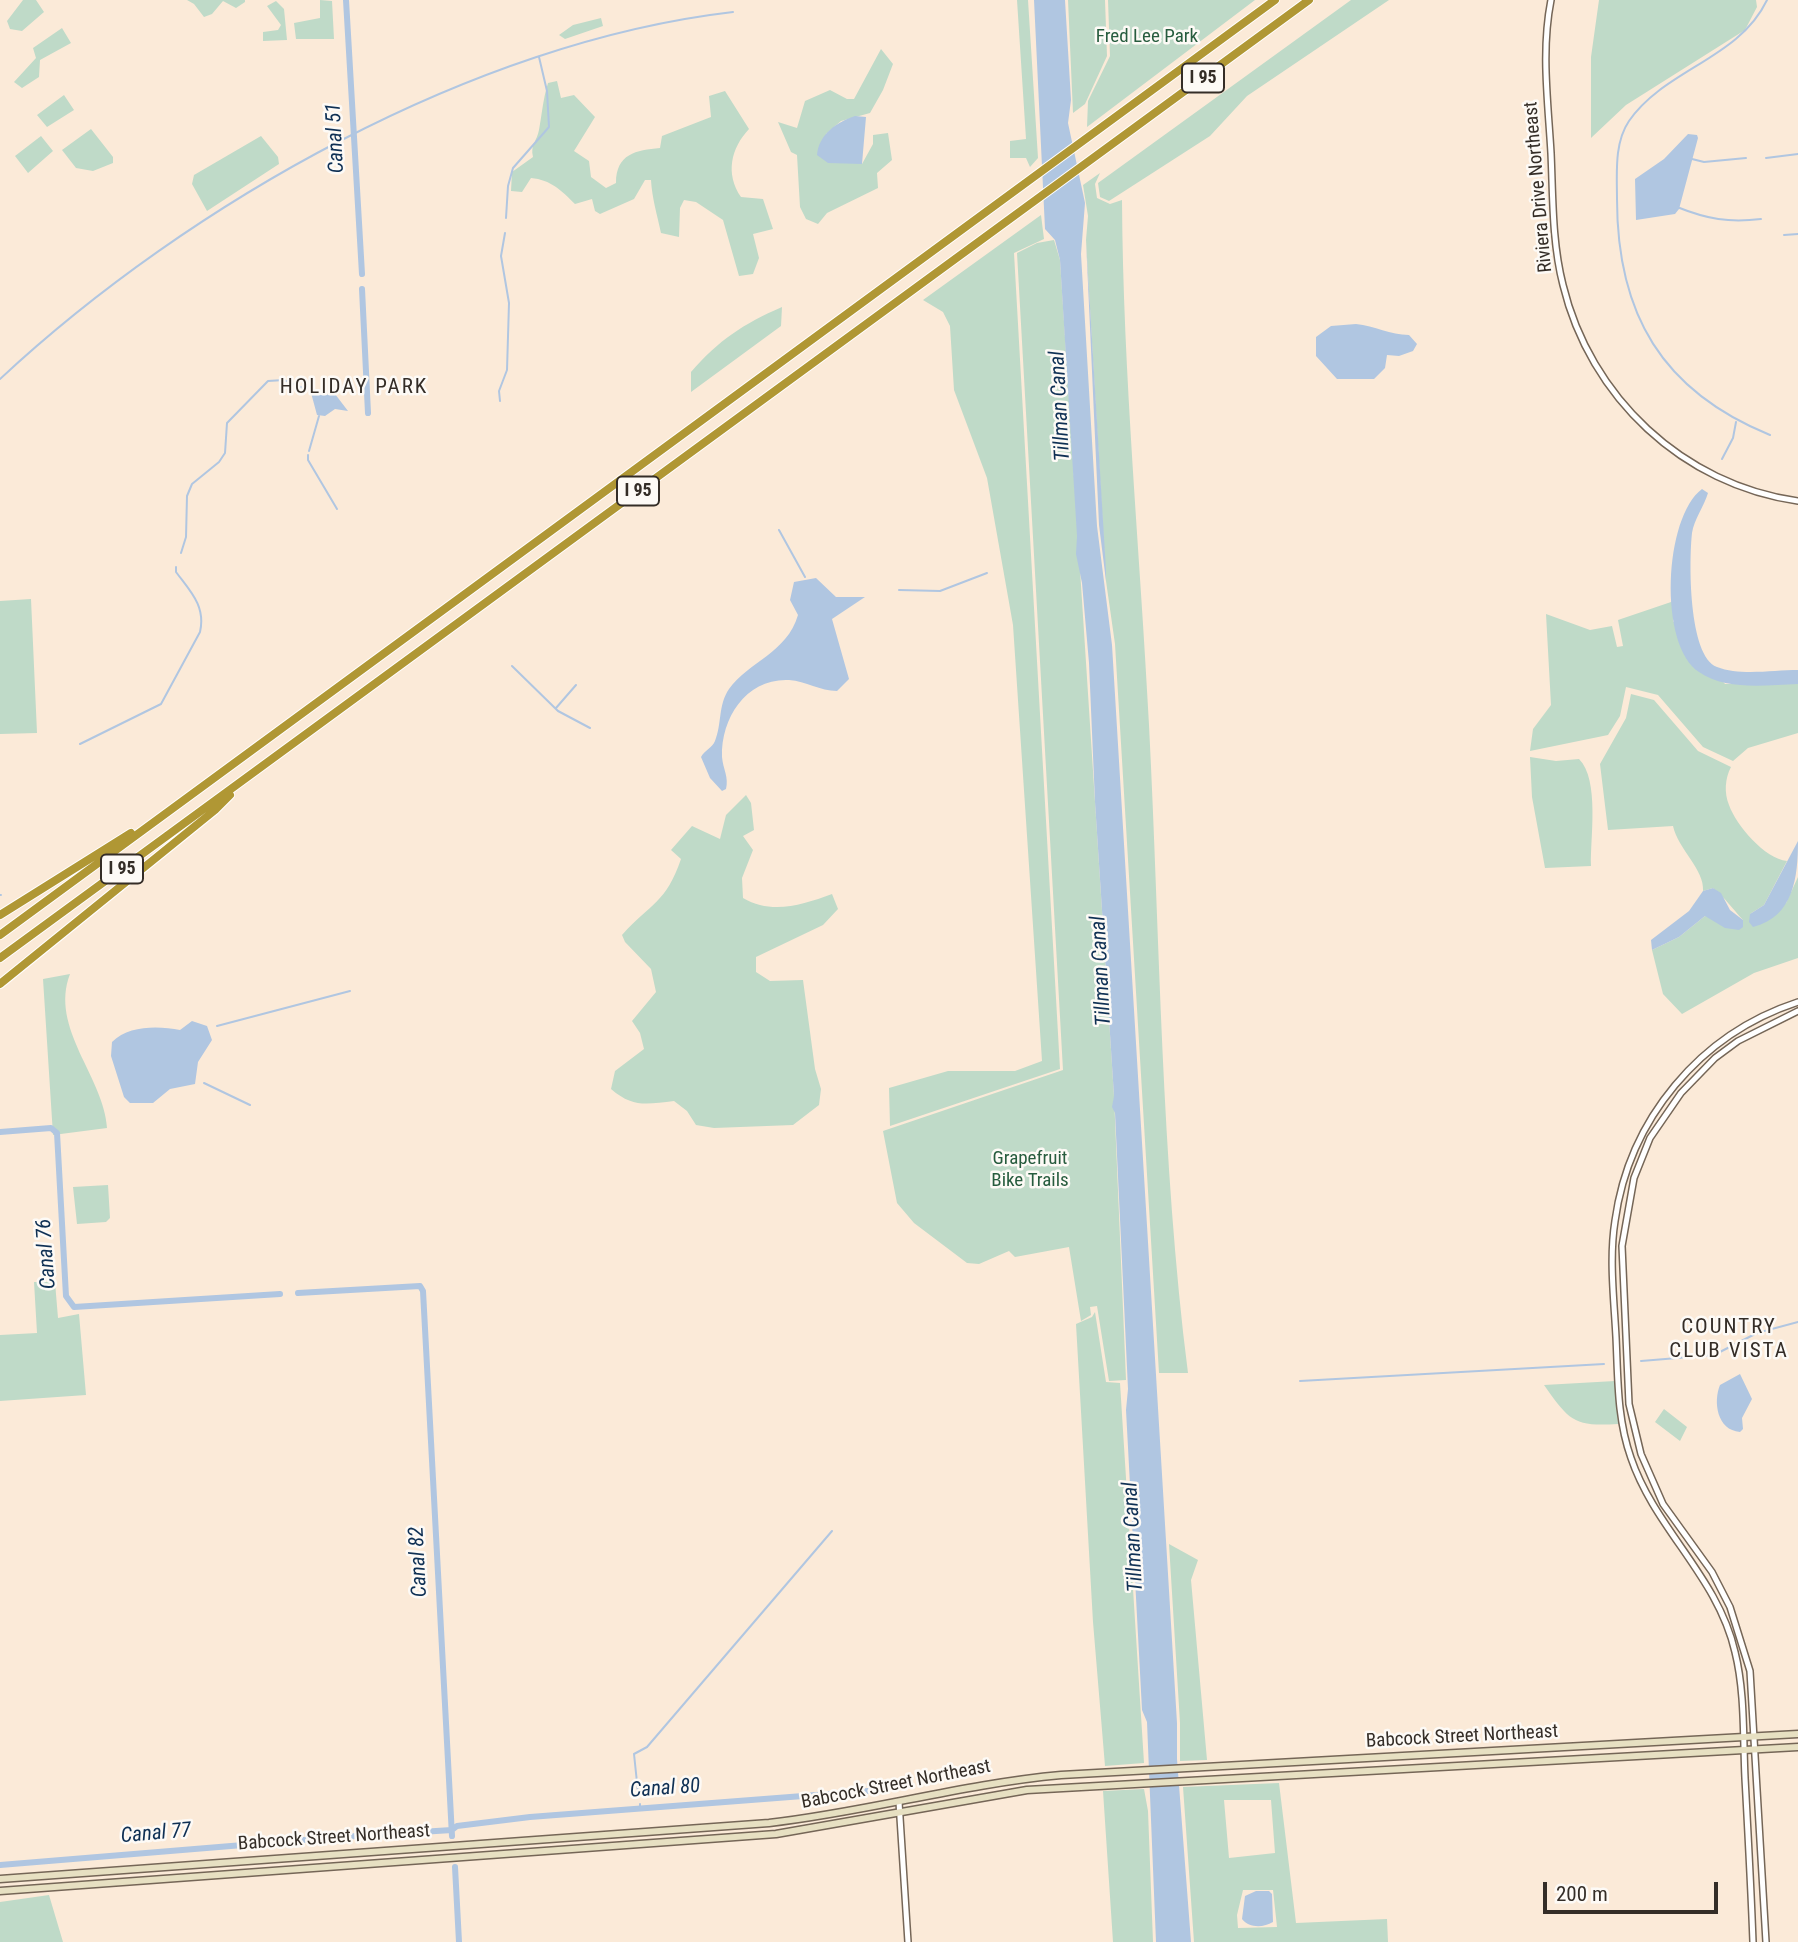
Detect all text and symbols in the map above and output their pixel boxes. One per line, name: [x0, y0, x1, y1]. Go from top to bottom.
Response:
park label: Fred Lee Park: [1096, 26, 1198, 48]
road number: I 95: [1182, 64, 1224, 92]
street label: Riviera Drive Northeast: [1520, 101, 1558, 273]
water label: Canal 51: [322, 102, 350, 174]
water label: Tillman Canal: [1046, 350, 1076, 462]
district label: HOLIDAY PARK: [281, 375, 427, 401]
road number: I 95: [617, 476, 659, 505]
road number: I 95: [101, 854, 143, 884]
water label: Tillman Canal: [1087, 915, 1117, 1027]
park label: Grapefruit Bike Trails: [991, 1148, 1069, 1192]
water label: Canal 76: [32, 1218, 62, 1290]
district label: COUNTRY CLUB VISTA: [1670, 1315, 1788, 1365]
water label: Tillman Canal: [1119, 1481, 1149, 1593]
water label: Canal 82: [405, 1526, 433, 1598]
street label: Babcock Street Northeast: [1365, 1721, 1559, 1753]
street label: Babcock Street Northeast: [799, 1755, 993, 1815]
water label: Canal 80: [629, 1774, 701, 1804]
water label: Canal 77: [120, 1818, 192, 1850]
street label: Babcock Street Northeast: [237, 1820, 431, 1856]
scale bar: [1546, 1868, 1721, 1912]
text: 200 m: [1556, 1882, 1608, 1906]

